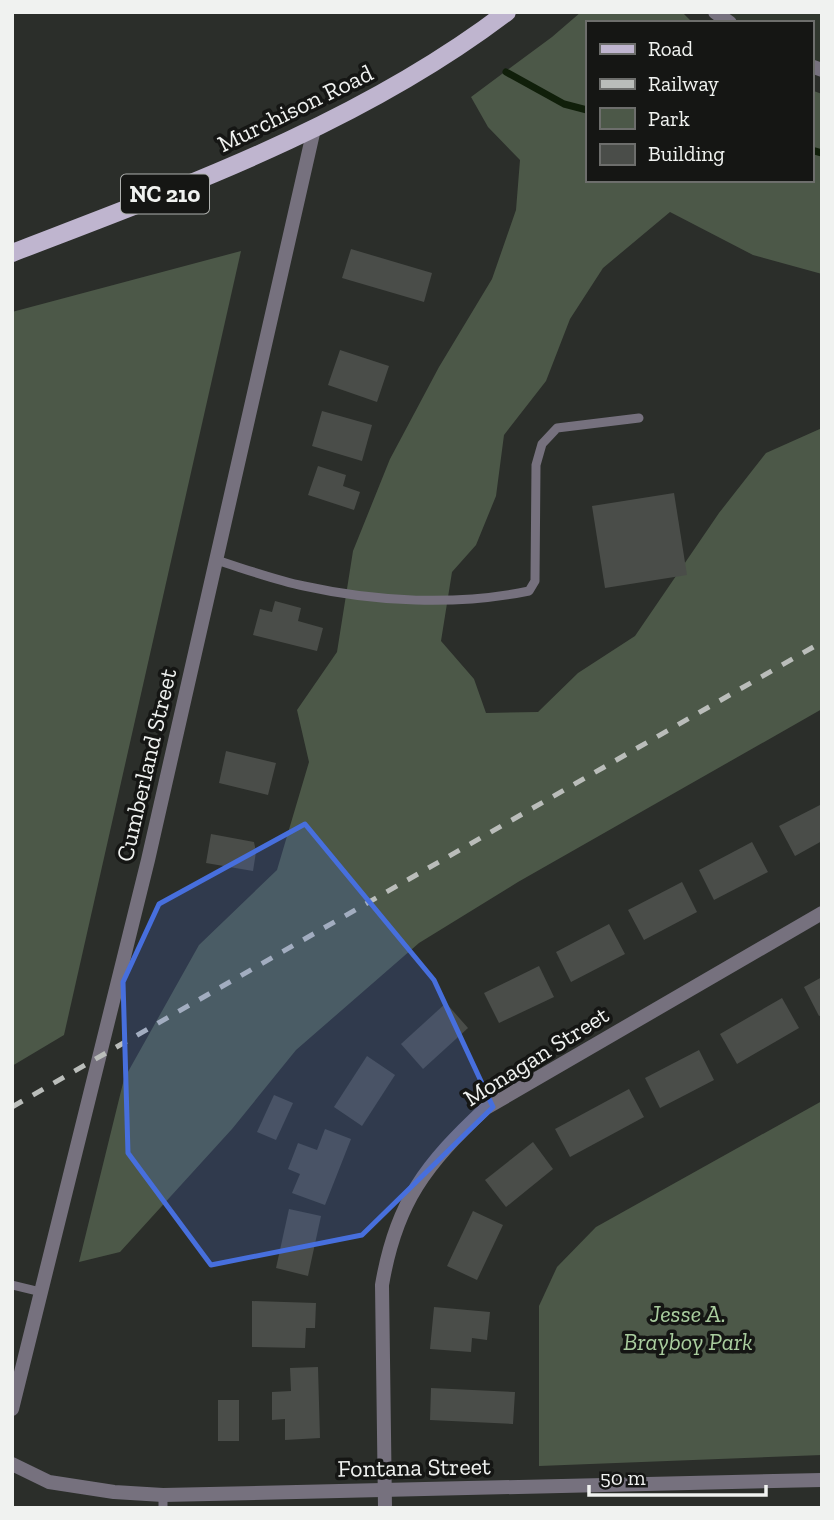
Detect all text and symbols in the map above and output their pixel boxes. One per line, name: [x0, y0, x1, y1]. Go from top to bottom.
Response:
legend: [586, 21, 813, 182]
text: Road: [648, 36, 694, 61]
street label: Murchison Road: [213, 58, 377, 158]
text: Railway: [648, 71, 719, 96]
text: Park: [648, 106, 690, 131]
text: Building: [648, 141, 725, 166]
road number: NC 210: [121, 174, 209, 214]
street label: Cumberland Street: [110, 666, 182, 864]
street label: Monagan Street: [458, 1000, 614, 1112]
park label: Jesse A. Brayboy Park: [623, 1299, 753, 1356]
street label: Fontana Street: [337, 1451, 491, 1483]
scale bar: [589, 1454, 766, 1498]
text: 50 m: [600, 1465, 646, 1490]

